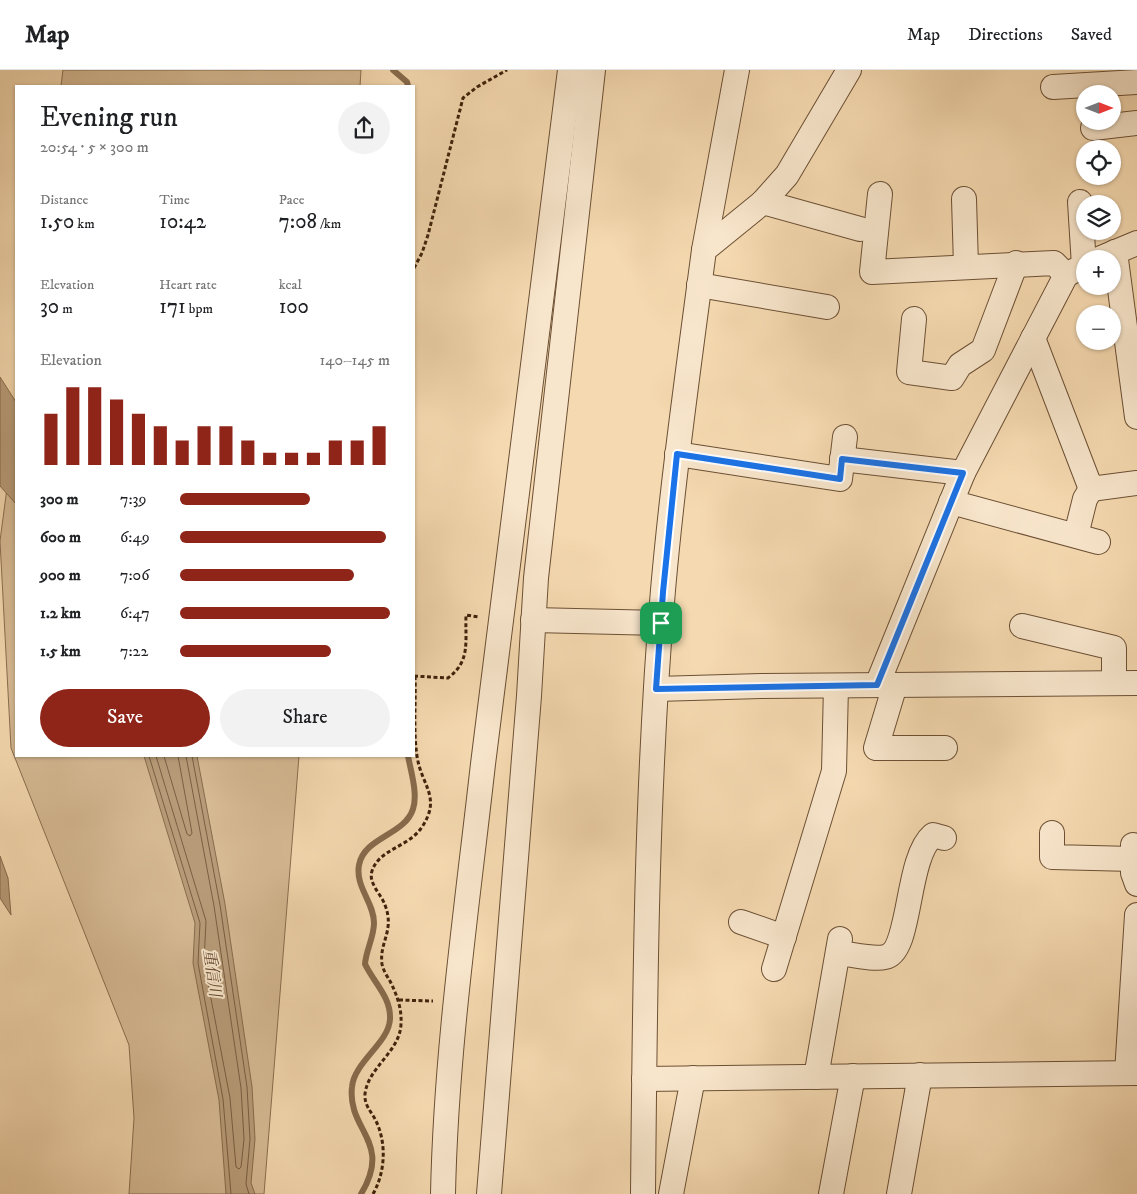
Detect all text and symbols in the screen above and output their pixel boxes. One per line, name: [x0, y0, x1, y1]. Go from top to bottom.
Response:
text: Map: [25, 20, 69, 50]
text: Map: [907, 24, 940, 46]
text: Directions: [968, 24, 1043, 46]
text: Saved: [1071, 24, 1112, 46]
north arrow: [1076, 85, 1121, 130]
map controls: [1076, 85, 1121, 350]
text: Evening run: [40, 100, 178, 135]
button: share: [338, 102, 390, 154]
text: 20:54 · 5 × 300 m: [40, 137, 149, 157]
button: locate: [1076, 140, 1121, 185]
text: Distance: [40, 191, 88, 209]
text: Time: [159, 191, 190, 209]
text: Pace: [279, 191, 305, 209]
button: layers: [1076, 195, 1121, 240]
text: 1.50: [40, 209, 74, 235]
text: 10:42: [159, 209, 206, 235]
text: 7:08: [279, 209, 317, 235]
text: km: [74, 215, 95, 233]
text: /km: [317, 215, 341, 233]
button: +: [1076, 250, 1121, 295]
text: Elevation: [40, 276, 94, 294]
text: Heart rate: [159, 276, 217, 294]
text: kcal: [279, 276, 302, 294]
text: 30: [40, 294, 59, 320]
text: 171: [159, 294, 186, 320]
text: 100: [279, 294, 309, 320]
text: m: [59, 300, 73, 318]
text: bpm: [186, 300, 213, 318]
button: −: [1076, 305, 1121, 350]
text: Elevation: [40, 350, 102, 370]
text: 140–145 m: [319, 350, 390, 370]
text: 300 m: [40, 489, 79, 509]
text: 7:39: [120, 489, 147, 509]
text: 600 m: [40, 527, 81, 547]
text: 6:49: [120, 527, 150, 547]
text: 900 m: [40, 565, 81, 585]
text: 7:06: [120, 565, 150, 585]
pin: [640, 602, 682, 644]
text: 1.2 km: [40, 603, 81, 623]
text: 6:47: [120, 603, 150, 623]
icon: arrive: [647, 609, 675, 637]
text: 1.5 km: [40, 641, 81, 661]
text: 7:22: [120, 641, 148, 661]
button: Save: [40, 689, 210, 747]
button: Share: [220, 689, 390, 747]
water label: 重信川: [199, 948, 226, 1000]

